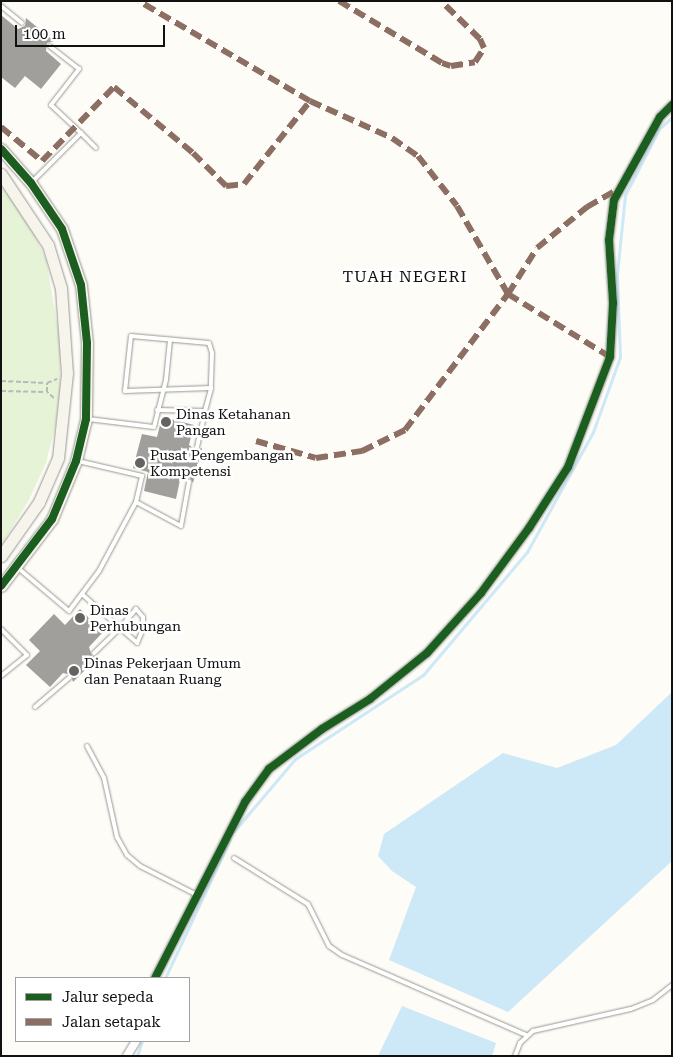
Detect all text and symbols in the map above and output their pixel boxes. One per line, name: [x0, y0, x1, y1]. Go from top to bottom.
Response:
scale bar: [18, 15, 168, 47]
text: 100 m: [23, 25, 66, 43]
district label: TUAH NEGERI: [341, 267, 469, 287]
place label: Dinas Ketahanan Pangan: [176, 406, 291, 438]
marker: Dinas Ketahanan Pangan: [160, 416, 172, 428]
place label: Pusat Pengembangan Kompetensi: [150, 447, 294, 480]
marker: Pusat Pengembangan Kompetensi: [134, 457, 146, 469]
place label: Dinas Perhubungan: [90, 602, 181, 634]
marker: Dinas Perhubungan: [74, 612, 86, 624]
place label: Dinas Pekerjaan Umum dan Penataan Ruang: [84, 655, 241, 688]
marker: Dinas Pekerjaan Umum dan Penataan Ruang: [68, 665, 80, 677]
legend: [15, 977, 190, 1042]
text: Jalur sepeda: [62, 988, 153, 1006]
text: Jalan setapak: [62, 1013, 161, 1031]

